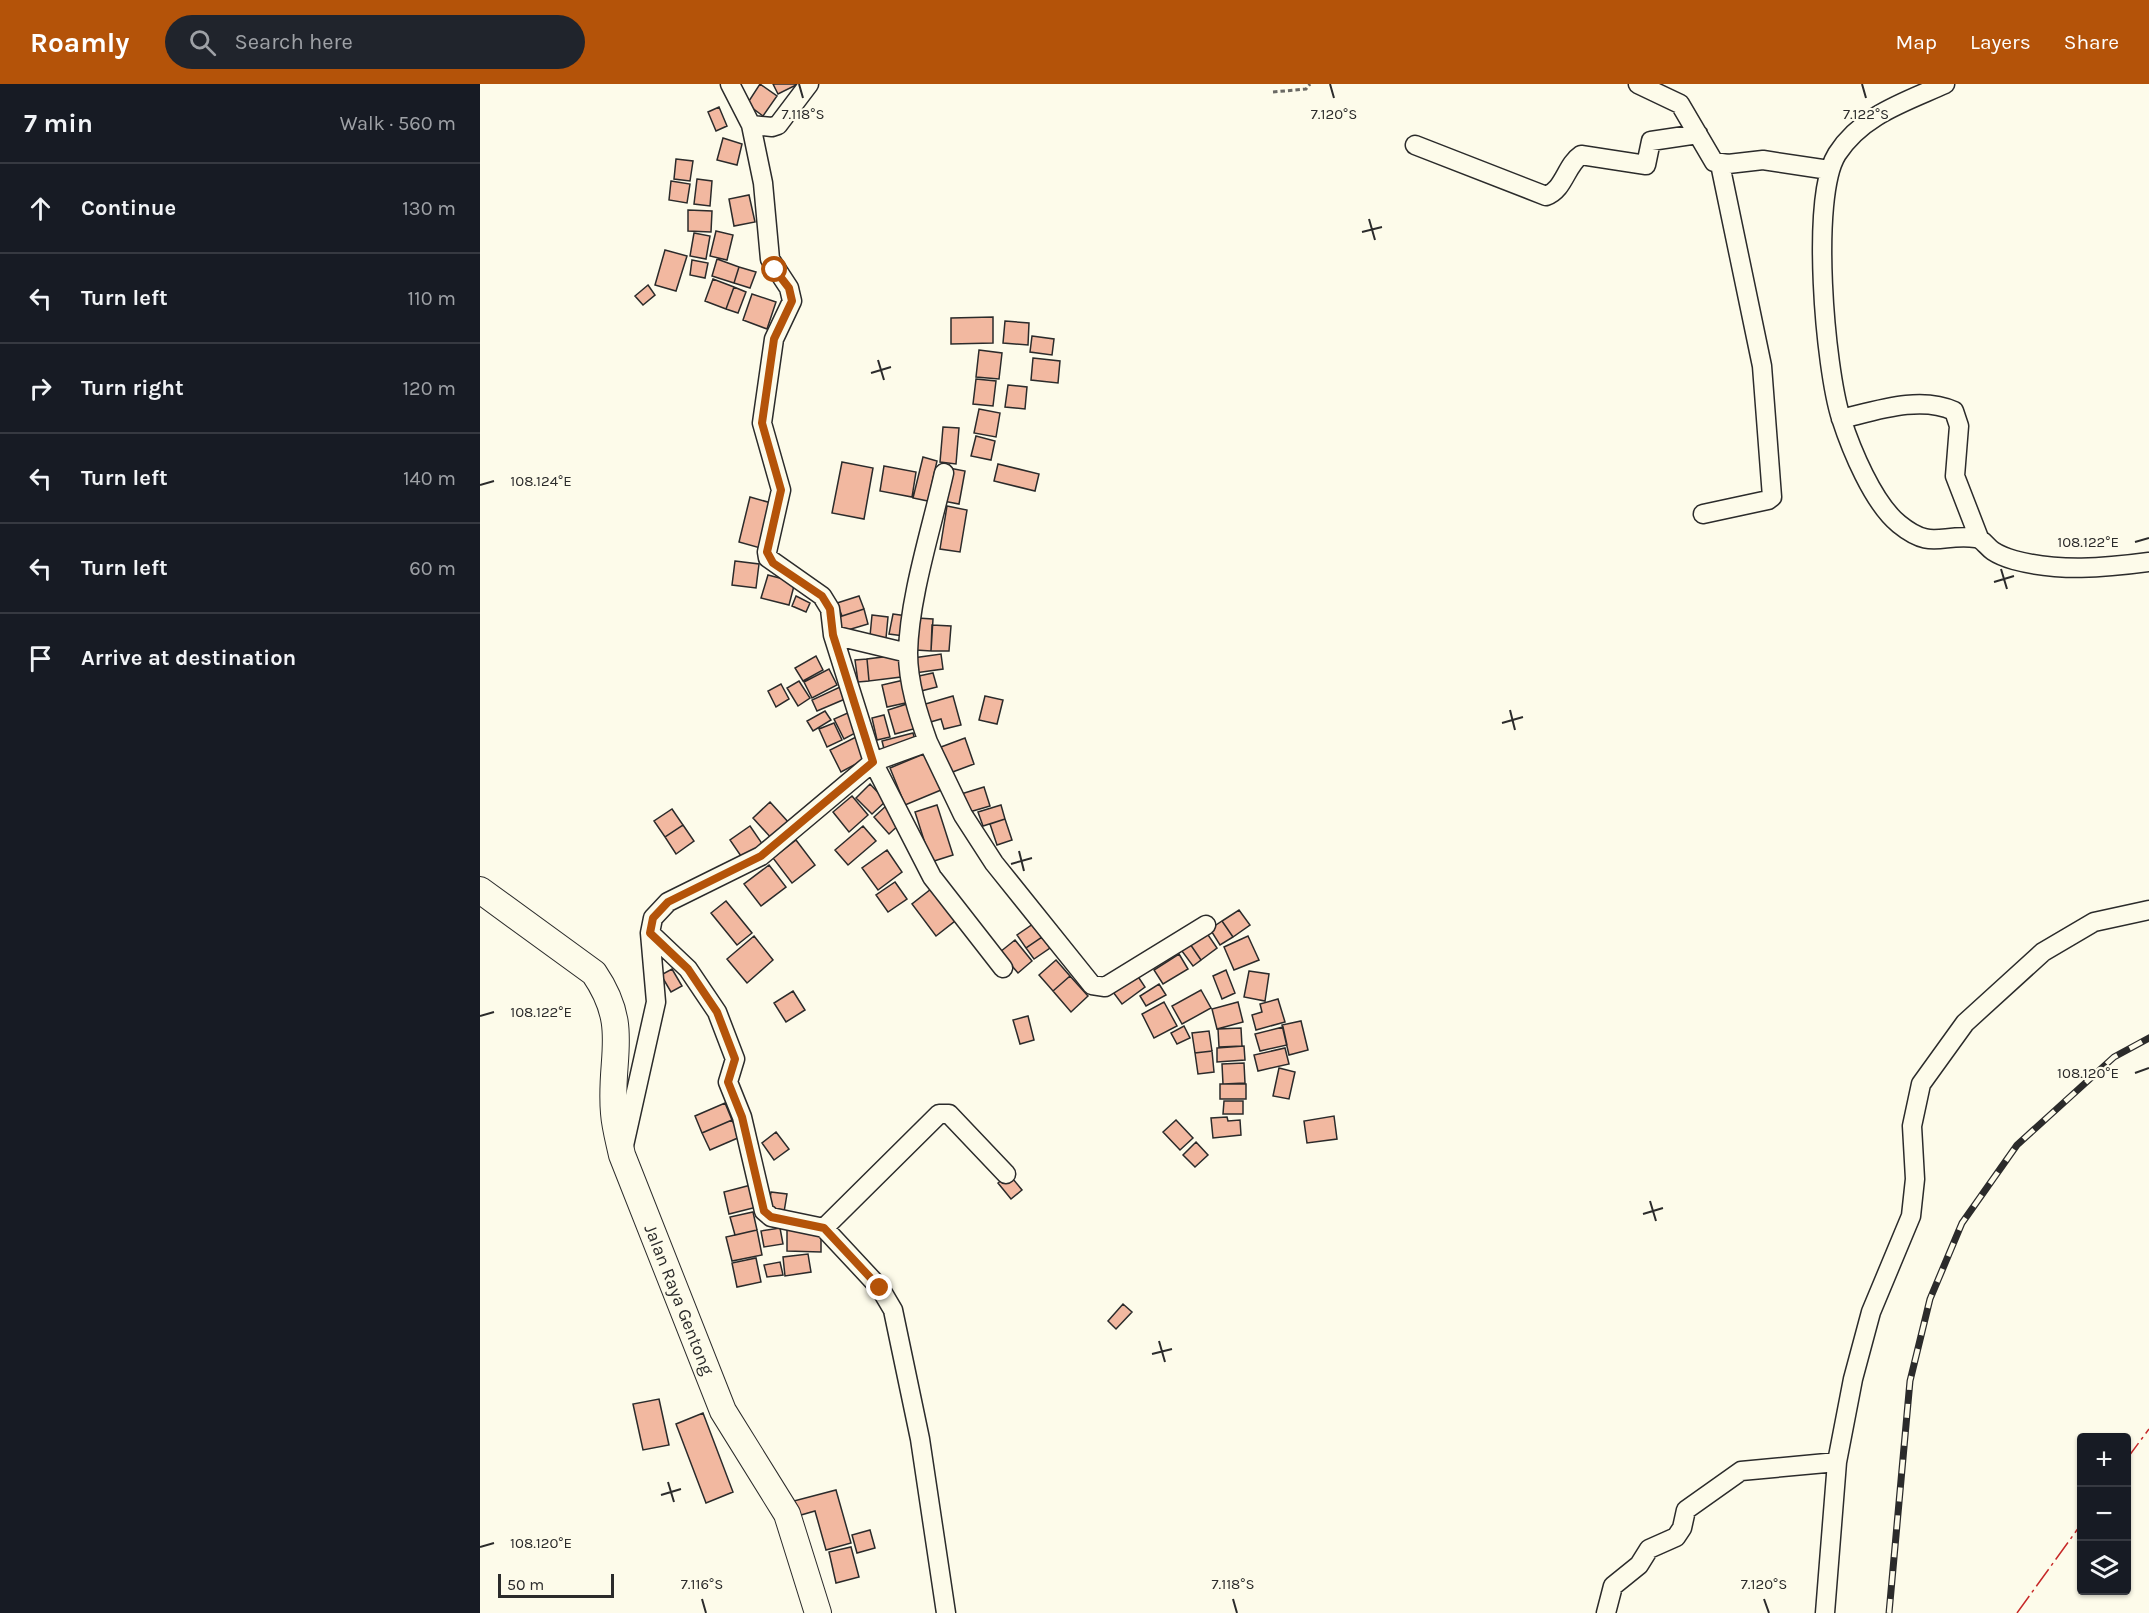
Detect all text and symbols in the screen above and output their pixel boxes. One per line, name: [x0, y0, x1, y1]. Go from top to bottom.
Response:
search box: [165, 15, 585, 69]
text: Roamly: [30, 26, 129, 59]
icon: search: [186, 26, 219, 59]
text: Search here: [234, 29, 353, 55]
text: Map: [1895, 30, 1937, 54]
text: Layers: [1970, 30, 2031, 54]
text: Share: [2064, 30, 2119, 54]
text: 7.118°S: [781, 105, 825, 123]
text: 7.120°S: [1311, 105, 1357, 123]
text: 7.122°S: [1843, 105, 1889, 123]
text: 7 min: [24, 108, 93, 139]
text: Walk · 560 m: [340, 112, 456, 135]
icon: ahead: [24, 192, 57, 225]
text: Continue: [81, 195, 176, 221]
text: 130 m: [402, 197, 456, 220]
route start: [761, 256, 787, 282]
icon: left: [24, 282, 57, 315]
text: Turn left: [81, 285, 168, 311]
text: 110 m: [407, 287, 456, 310]
icon: right: [24, 372, 57, 405]
text: Turn right: [81, 375, 184, 401]
text: 120 m: [402, 377, 456, 400]
icon: left: [24, 462, 57, 495]
text: Turn left: [81, 465, 168, 491]
text: 140 m: [403, 467, 456, 490]
text: 108.124°E: [510, 472, 572, 490]
text: 108.122°E: [2057, 533, 2119, 551]
icon: left: [24, 552, 57, 585]
text: Turn left: [81, 555, 168, 581]
text: 60 m: [409, 557, 456, 580]
icon: arrive: [24, 642, 57, 675]
text: Arrive at destination: [81, 645, 296, 671]
text: 108.122°E: [510, 1003, 572, 1021]
text: 108.120°E: [2057, 1064, 2119, 1082]
street label: Jalan Raya Gentong: [639, 1221, 719, 1378]
route end: [866, 1274, 892, 1300]
map controls: [2077, 1433, 2131, 1595]
button: +: [2077, 1433, 2131, 1487]
button: −: [2077, 1487, 2131, 1541]
text: 108.120°E: [510, 1534, 572, 1552]
button: layers: [2077, 1541, 2131, 1595]
scale bar: [498, 1571, 614, 1598]
text: 50 m: [507, 1575, 544, 1594]
text: 7.116°S: [681, 1575, 723, 1593]
text: 7.118°S: [1211, 1575, 1255, 1593]
text: 7.120°S: [1741, 1575, 1787, 1593]

